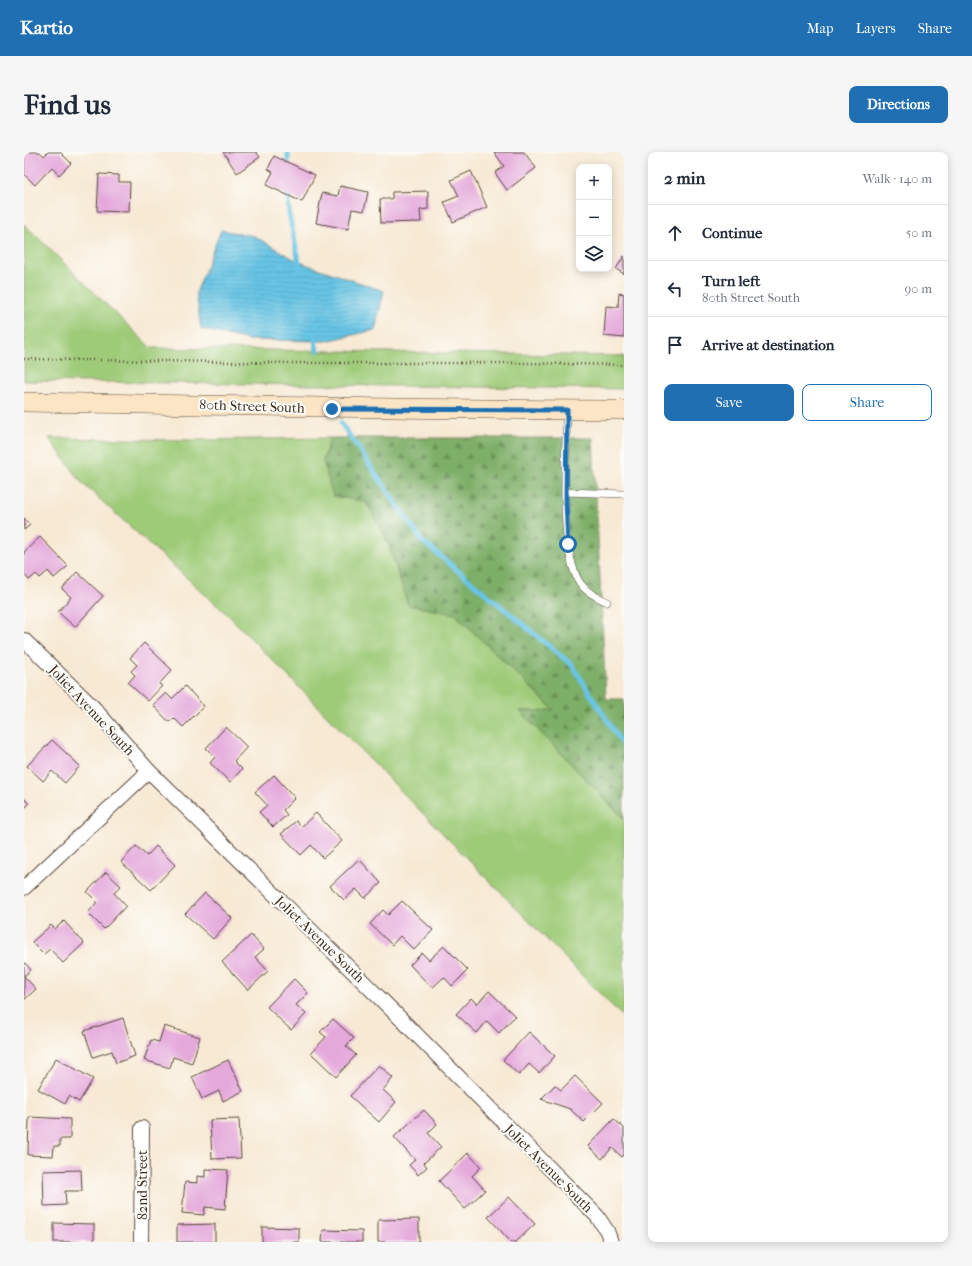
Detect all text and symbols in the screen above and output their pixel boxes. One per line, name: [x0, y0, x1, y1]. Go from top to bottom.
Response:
text: Kartio: [20, 17, 73, 39]
text: Map: [807, 20, 834, 37]
text: Layers: [856, 20, 896, 37]
text: Share: [918, 20, 952, 37]
button: Directions: [849, 86, 948, 123]
text: Find us: [24, 88, 111, 121]
map controls: [576, 164, 612, 272]
button: +: [576, 164, 612, 200]
text: 2 min: [664, 168, 705, 188]
text: Walk · 140 m: [863, 171, 932, 186]
button: −: [576, 200, 612, 236]
icon: ahead: [664, 222, 686, 244]
text: Continue: [702, 224, 762, 242]
text: 50 m: [906, 225, 932, 240]
button: layers: [576, 236, 612, 272]
text: Turn left: [702, 272, 760, 290]
icon: left: [664, 278, 686, 300]
text: 90 m: [904, 281, 932, 296]
text: 80th Street South: [702, 290, 800, 305]
icon: arrive: [664, 334, 686, 356]
text: Arrive at destination: [702, 336, 834, 354]
button: Save: [664, 384, 794, 421]
button: Share: [802, 384, 932, 421]
street label: 80th Street South: [199, 396, 305, 417]
route end: [323, 400, 341, 418]
route start: [559, 535, 577, 553]
street label: Joliet Avenue South: [45, 661, 138, 759]
street label: Joliet Avenue South: [271, 892, 368, 987]
street label: Joliet Avenue South: [500, 1120, 596, 1216]
street label: 82nd Street: [134, 1150, 151, 1220]

